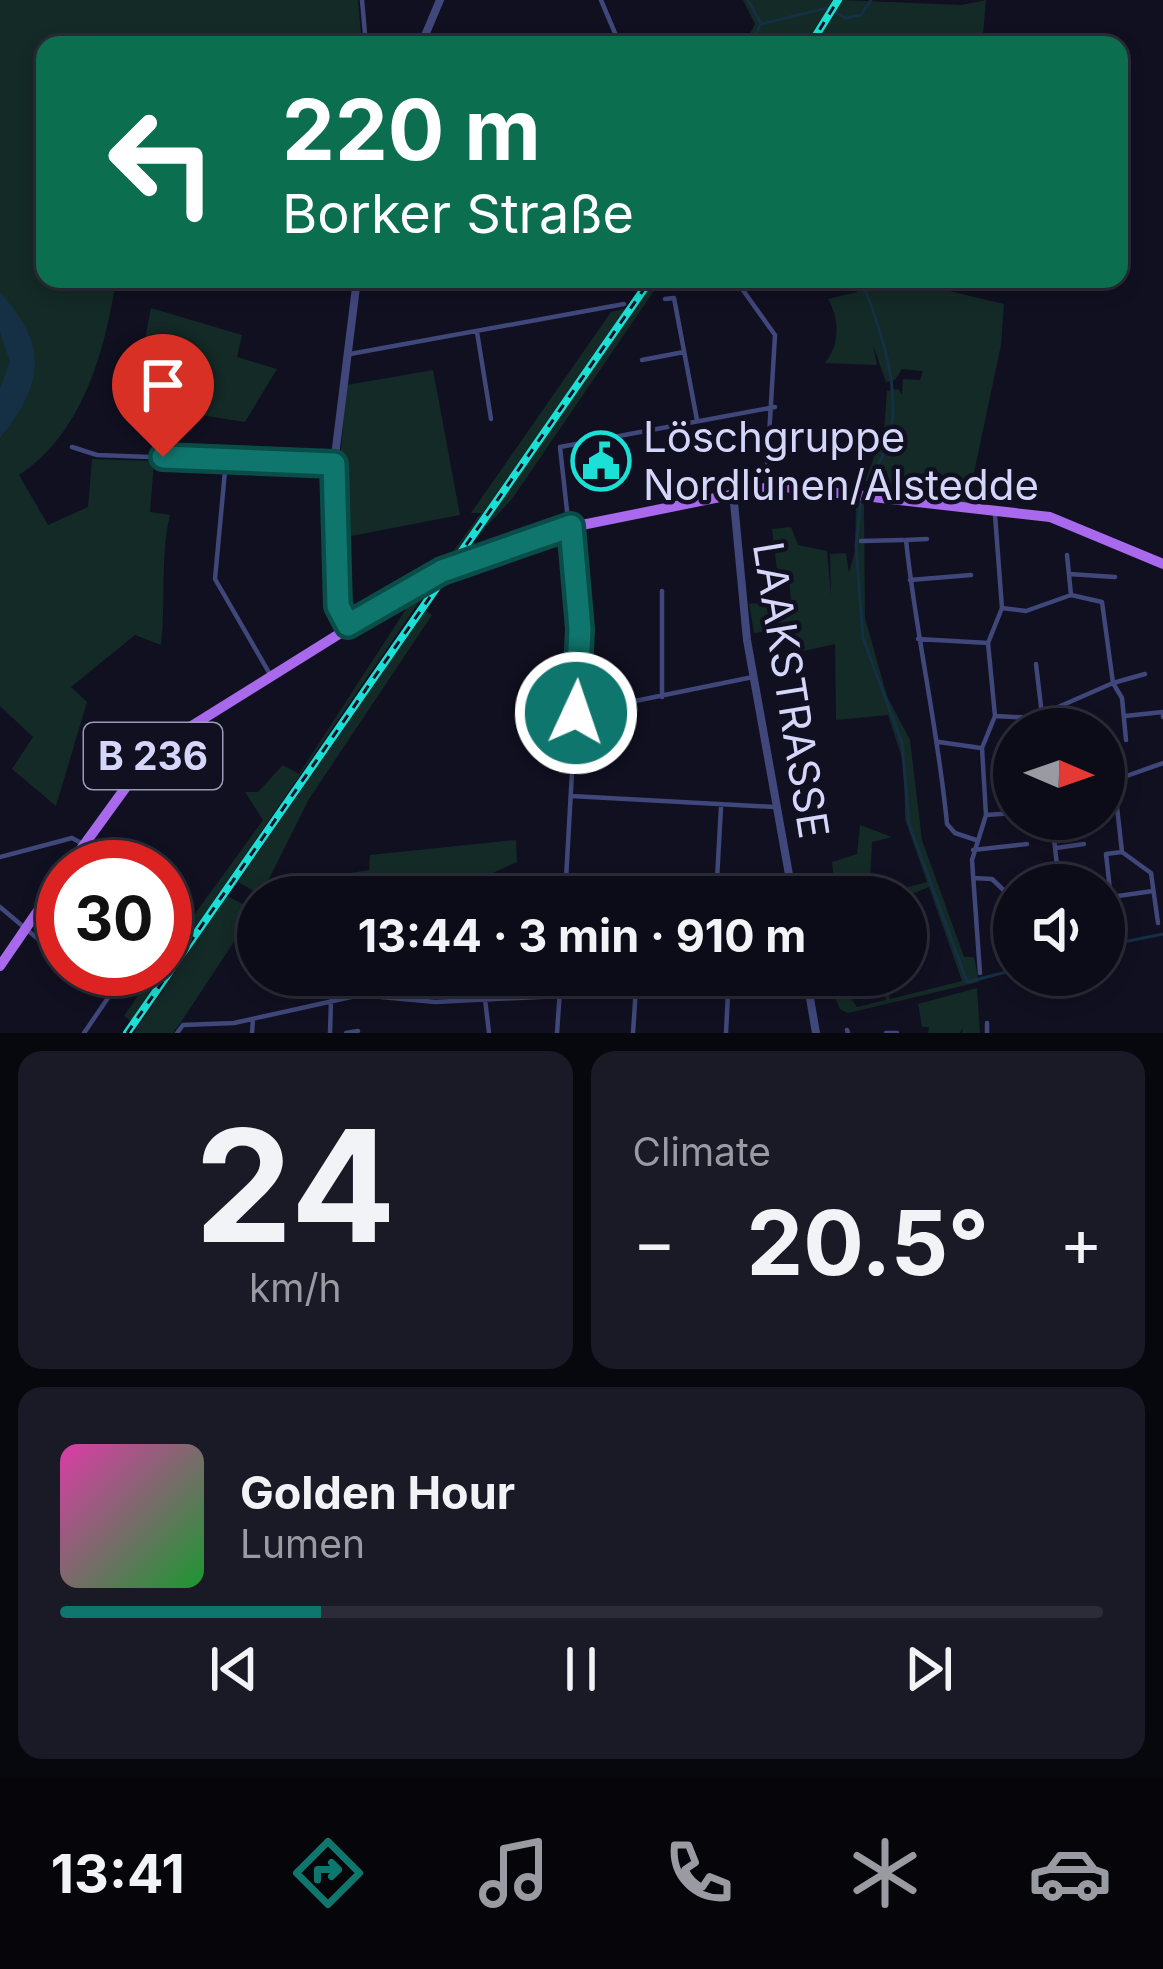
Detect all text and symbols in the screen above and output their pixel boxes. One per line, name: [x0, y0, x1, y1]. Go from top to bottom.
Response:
text: 220 m: [282, 79, 541, 180]
icon: left: [84, 84, 240, 240]
text: Borker Straße: [282, 181, 634, 246]
pin: [112, 334, 214, 457]
icon: arrive: [130, 352, 196, 418]
place label: Löschgruppe Nordlünen/Alstedde: [643, 411, 1039, 510]
public building icon: Löschgruppe Nordlünen/Alstedde: [570, 430, 632, 492]
street label: LAAKSTRASSE: [743, 538, 840, 842]
position arrow: [513, 650, 639, 776]
north arrow: [993, 708, 1125, 840]
map controls: [993, 708, 1125, 996]
road number: B 236: [84, 723, 222, 789]
speed limit sign: 30: [36, 840, 192, 996]
button: sound: [993, 864, 1125, 996]
text: 13:44 · 3 min · 910 m: [358, 908, 806, 963]
text: 24: [195, 1091, 396, 1280]
text: Climate: [633, 1128, 771, 1175]
text: 20.5°: [746, 1188, 989, 1297]
text: −: [633, 1202, 676, 1282]
text: +: [1059, 1202, 1103, 1282]
text: km/h: [249, 1264, 342, 1311]
text: Golden Hour: [240, 1465, 515, 1520]
text: Lumen: [240, 1520, 365, 1567]
icon: previous: [201, 1636, 267, 1702]
icon: pause: [548, 1636, 614, 1702]
icon: next: [896, 1636, 962, 1702]
icon: directions: [286, 1831, 370, 1915]
icon: music: [472, 1831, 556, 1915]
icon: phone: [657, 1831, 741, 1915]
icon: climate: [843, 1831, 927, 1915]
icon: car: [1028, 1831, 1112, 1915]
text: 13:41: [51, 1841, 185, 1906]

